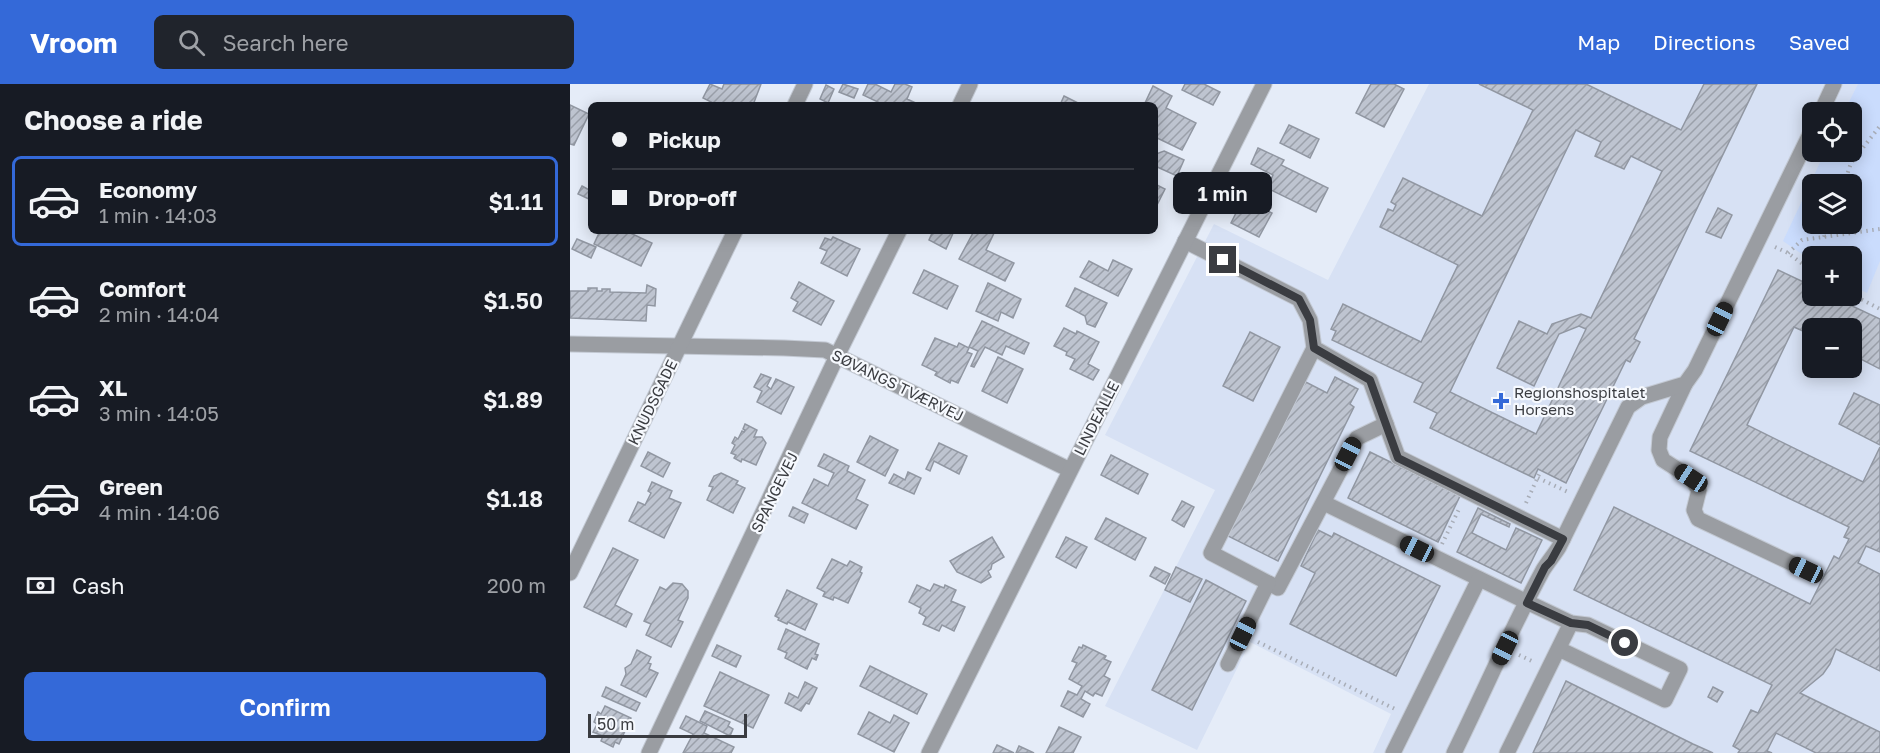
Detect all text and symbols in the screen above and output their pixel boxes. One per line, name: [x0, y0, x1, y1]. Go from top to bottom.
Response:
search box: [154, 15, 574, 69]
text: Vroom: [30, 26, 118, 59]
icon: search: [175, 26, 208, 59]
text: Search here: [223, 29, 349, 56]
text: Map: [1577, 29, 1620, 55]
text: Directions: [1653, 29, 1756, 55]
text: Saved: [1789, 29, 1850, 55]
map controls: [1802, 102, 1862, 378]
button: locate: [1802, 102, 1862, 162]
text: Choose a ride: [24, 104, 203, 136]
text: Pickup: [648, 126, 721, 153]
callout: 1 min: [1174, 173, 1272, 215]
icon: car: [27, 174, 81, 228]
button: layers: [1802, 174, 1862, 234]
text: Economy: [99, 176, 197, 203]
text: 1 min: [1197, 181, 1248, 205]
text: Drop-off: [648, 184, 737, 211]
text: $1.11: [488, 188, 543, 215]
text: 1 min · 14:03: [99, 203, 217, 227]
route end: [1209, 246, 1236, 273]
button: +: [1802, 246, 1862, 306]
icon: car: [27, 273, 81, 327]
text: Comfort: [99, 275, 186, 302]
text: $1.50: [483, 287, 543, 314]
car: [1704, 299, 1736, 339]
text: 2 min · 14:04: [99, 302, 219, 326]
button: −: [1802, 318, 1862, 378]
street label: SØVANGS TVÆRVEJ: [829, 345, 967, 425]
street label: KNUDSGADE: [624, 356, 680, 448]
icon: car: [27, 372, 81, 426]
text: XL: [99, 374, 127, 401]
street label: LINDEALLE: [1070, 378, 1122, 458]
place label: Regionshospitalet Horsens: [1514, 383, 1645, 418]
text: $1.89: [483, 386, 543, 413]
marker: Regionshospitalet Horsens: [1492, 392, 1510, 410]
text: 3 min · 14:05: [99, 401, 219, 425]
car: [1332, 434, 1364, 474]
street label: SPANGEVEJ: [747, 449, 801, 535]
car: [1671, 461, 1711, 495]
icon: car: [27, 471, 81, 525]
text: Green: [99, 473, 163, 500]
text: $1.18: [486, 485, 543, 512]
text: 4 min · 14:06: [99, 500, 220, 524]
car: [1397, 533, 1437, 565]
car: [1786, 554, 1826, 586]
icon: cash: [24, 569, 57, 602]
text: Cash: [72, 572, 125, 599]
text: 200 m: [487, 573, 546, 597]
car: [1227, 614, 1259, 654]
car: [1489, 628, 1521, 668]
route start: [1611, 629, 1638, 656]
button: Confirm: [24, 672, 546, 741]
scale bar: [588, 711, 747, 738]
text: 50 m: [597, 714, 634, 734]

